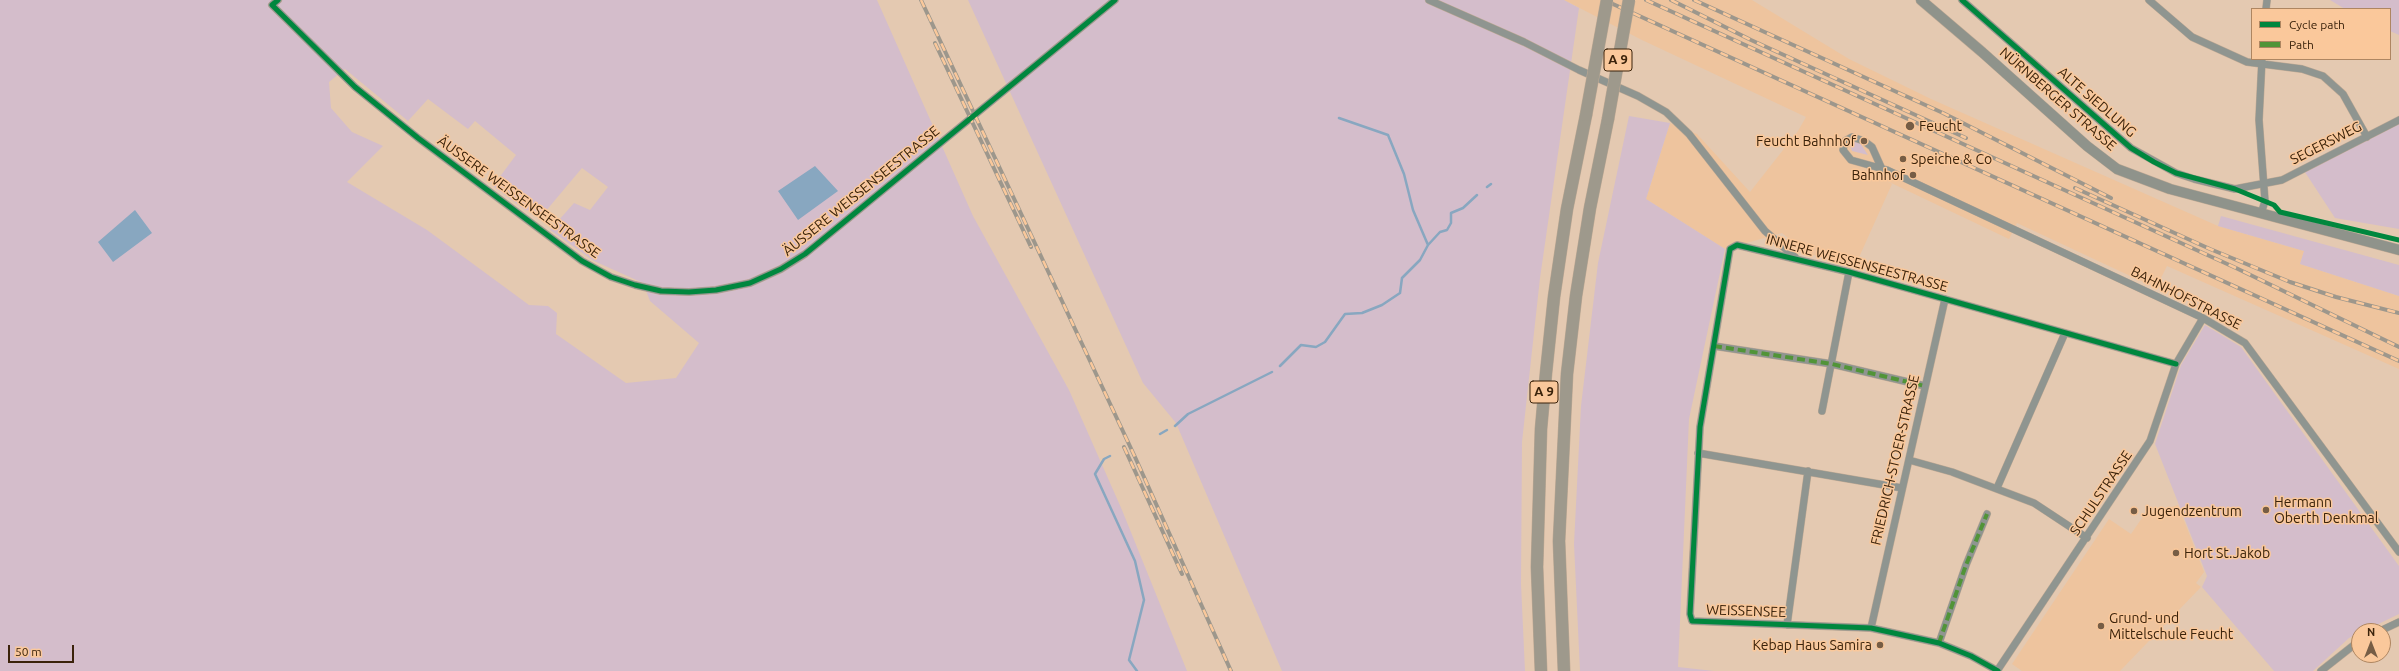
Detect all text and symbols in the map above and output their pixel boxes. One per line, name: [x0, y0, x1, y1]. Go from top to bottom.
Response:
legend: [2251, 8, 2391, 60]
text: Cycle path: [2289, 18, 2345, 31]
text: Path: [2289, 38, 2314, 51]
street label: NÜRNBERGER STRASSE: [1996, 44, 2120, 154]
road number: A 9: [1604, 49, 1632, 71]
street label: ALTE SIEDLUNG: [2054, 63, 2140, 141]
place label: Feucht: [1919, 118, 1962, 134]
street label: SEGERSWEG: [2287, 118, 2365, 168]
marker: Feucht: [1904, 120, 1916, 132]
street label: ÄUSSERE WEISSENSEESTRASSE: [779, 122, 943, 260]
street label: ÄUSSERE WEISSENSEESTRASSE: [434, 132, 604, 262]
place label: Feucht Bahnhof: [1756, 133, 1856, 149]
marker: Feucht Bahnhof: [1859, 136, 1869, 146]
place label: Speiche & Co: [1911, 151, 1992, 167]
marker: Speiche & Co: [1898, 154, 1908, 164]
place label: Bahnhof: [1851, 167, 1905, 183]
marker: Bahnhof: [1908, 170, 1918, 180]
street label: INNERE WEISSENSEESTRASSE: [1764, 231, 1950, 295]
street label: BAHNHOFSTRASSE: [2128, 263, 2244, 333]
street label: FRIEDRICH-STOER-STRASSE: [1867, 373, 1923, 547]
road number: A 9: [1530, 381, 1558, 403]
street label: SCHULSTRASSE: [2066, 447, 2136, 539]
place label: Hermann Oberth Denkmal: [2274, 494, 2378, 526]
place label: Jugendzentrum: [2142, 503, 2242, 519]
marker: Hermann Oberth Denkmal: [2261, 505, 2271, 515]
marker: Jugendzentrum: [2129, 506, 2139, 516]
place label: Hort St.Jakob: [2184, 545, 2270, 561]
marker: Hort St.Jakob: [2171, 548, 2181, 558]
street label: WEISSENSEE: [1706, 601, 1786, 621]
place label: Grund- und Mittelschule Feucht: [2109, 610, 2233, 642]
marker: Grund- und Mittelschule Feucht: [2096, 621, 2106, 631]
north arrow: [2351, 623, 2391, 663]
text: N: [2367, 626, 2375, 638]
scale bar: [10, 637, 76, 663]
place label: Kebap Haus Samira: [1752, 637, 1872, 653]
marker: Kebap Haus Samira: [1875, 640, 1885, 650]
text: 50 m: [15, 645, 42, 658]

